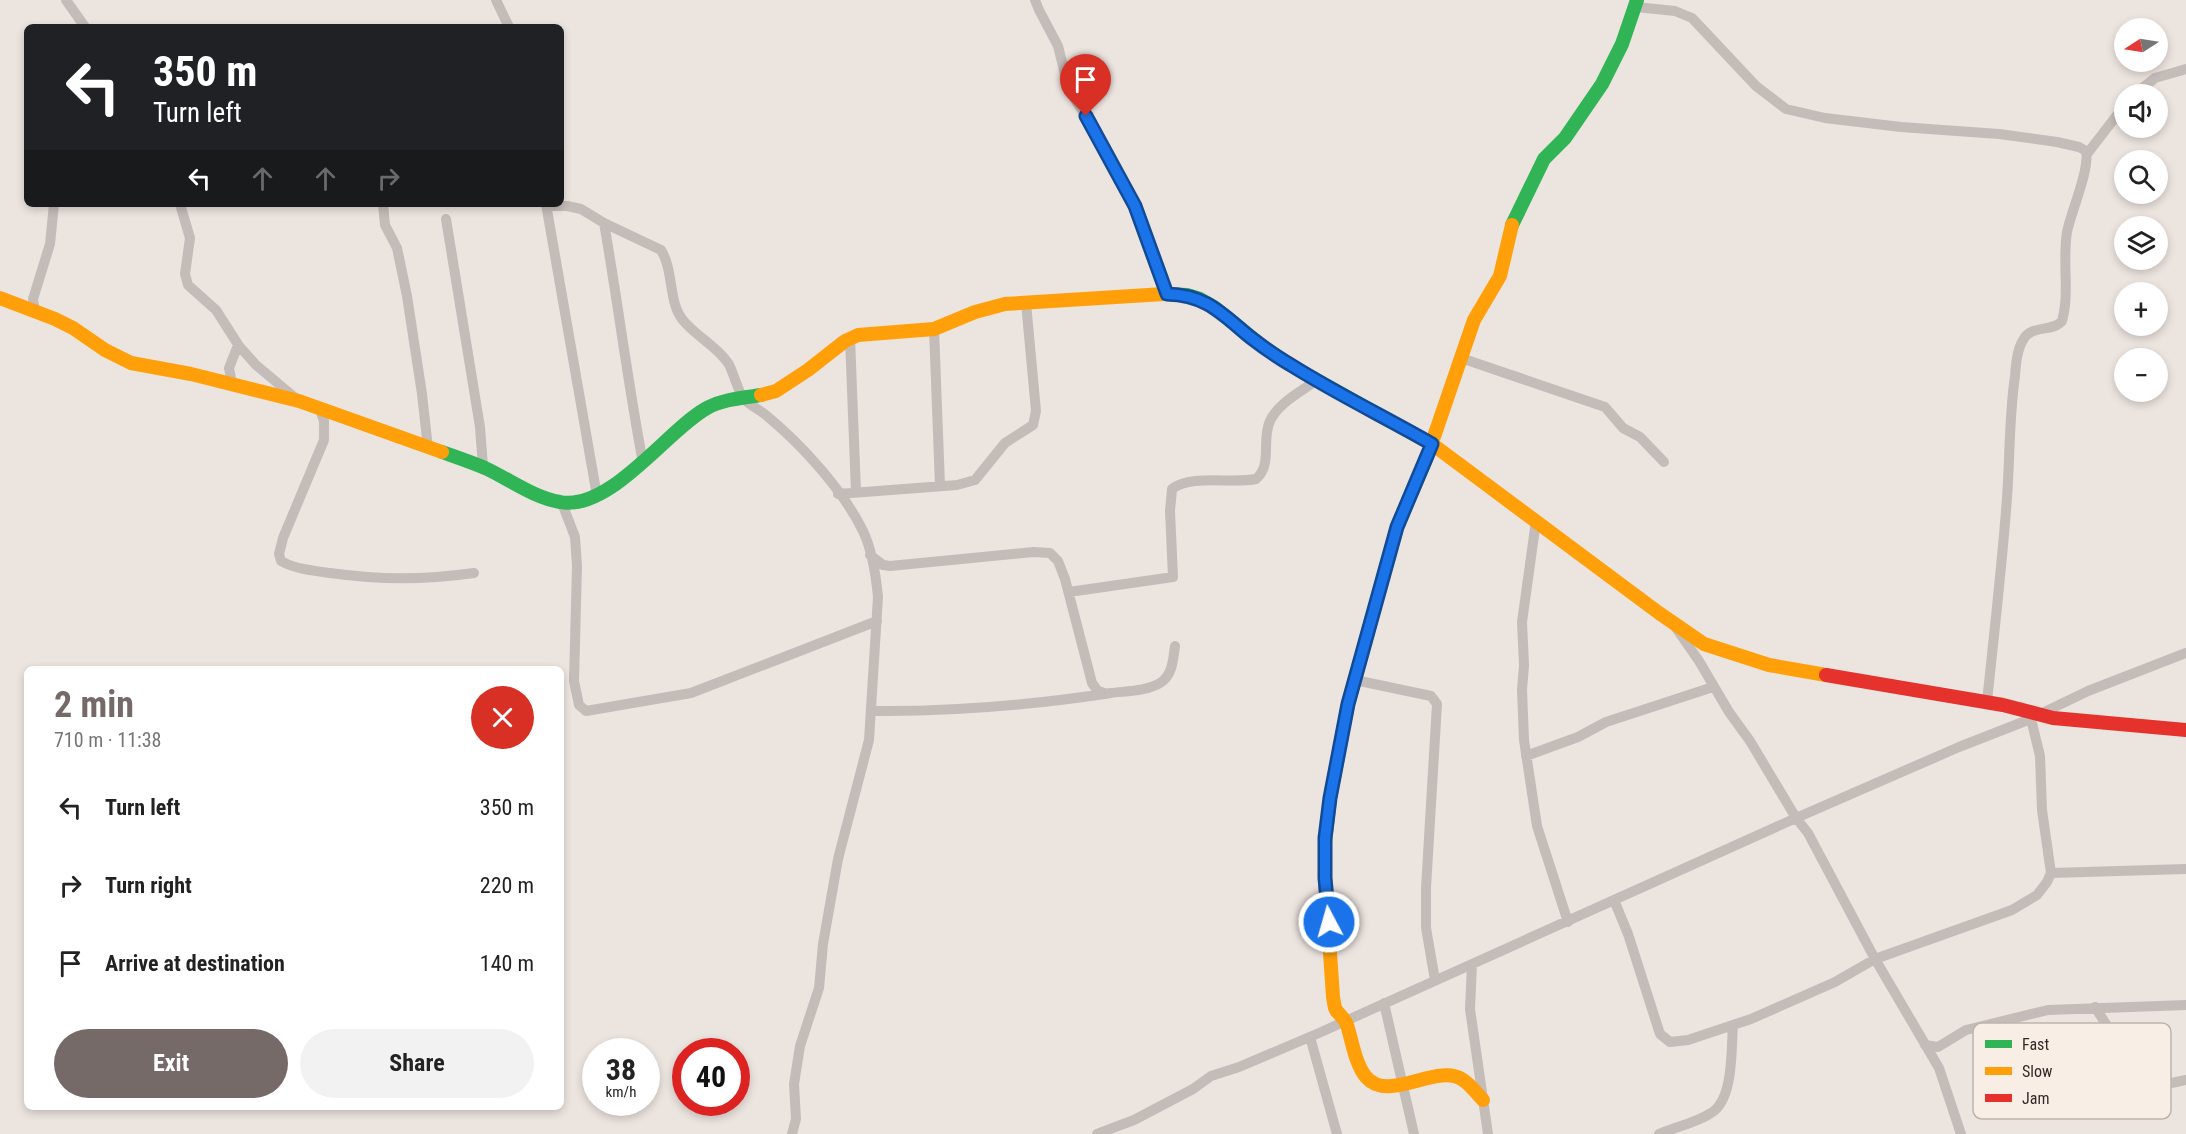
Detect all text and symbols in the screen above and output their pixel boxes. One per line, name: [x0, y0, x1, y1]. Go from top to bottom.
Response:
north arrow: [2114, 18, 2168, 72]
map controls: [2114, 18, 2168, 402]
text: 350 m: [153, 47, 258, 96]
icon: left: [54, 48, 132, 126]
pin: [1060, 54, 1111, 116]
icon: arrive: [1069, 63, 1102, 96]
button: sound: [2114, 84, 2168, 138]
text: Turn left: [153, 97, 242, 129]
button: search: [2114, 150, 2168, 204]
icon: left: [183, 162, 216, 195]
icon: ahead: [246, 162, 279, 195]
icon: ahead: [309, 162, 342, 195]
icon: right: [372, 162, 405, 195]
button: layers: [2114, 216, 2168, 270]
button: +: [2114, 282, 2168, 336]
button: −: [2114, 348, 2168, 402]
text: 2 min: [54, 684, 134, 726]
button: close: [471, 686, 534, 749]
text: 710 m · 11:38: [54, 728, 161, 752]
icon: left: [54, 791, 87, 824]
text: Turn left: [105, 795, 180, 820]
text: 350 m: [480, 795, 534, 820]
icon: right: [54, 869, 87, 902]
text: Turn right: [105, 873, 192, 898]
text: 220 m: [480, 873, 534, 898]
position arrow: [1297, 890, 1361, 954]
icon: arrive: [54, 947, 87, 980]
text: Arrive at destination: [105, 951, 285, 976]
text: 140 m: [480, 951, 534, 976]
legend: [1973, 1023, 2171, 1119]
button: Exit: [54, 1029, 288, 1098]
button: Share: [300, 1029, 534, 1098]
text: Fast: [2022, 1035, 2049, 1054]
speed limit sign: 40: [672, 1038, 750, 1116]
text: 38: [606, 1052, 636, 1087]
text: Slow: [2022, 1062, 2052, 1081]
text: km/h: [606, 1083, 636, 1101]
text: Jam: [2022, 1089, 2049, 1108]

